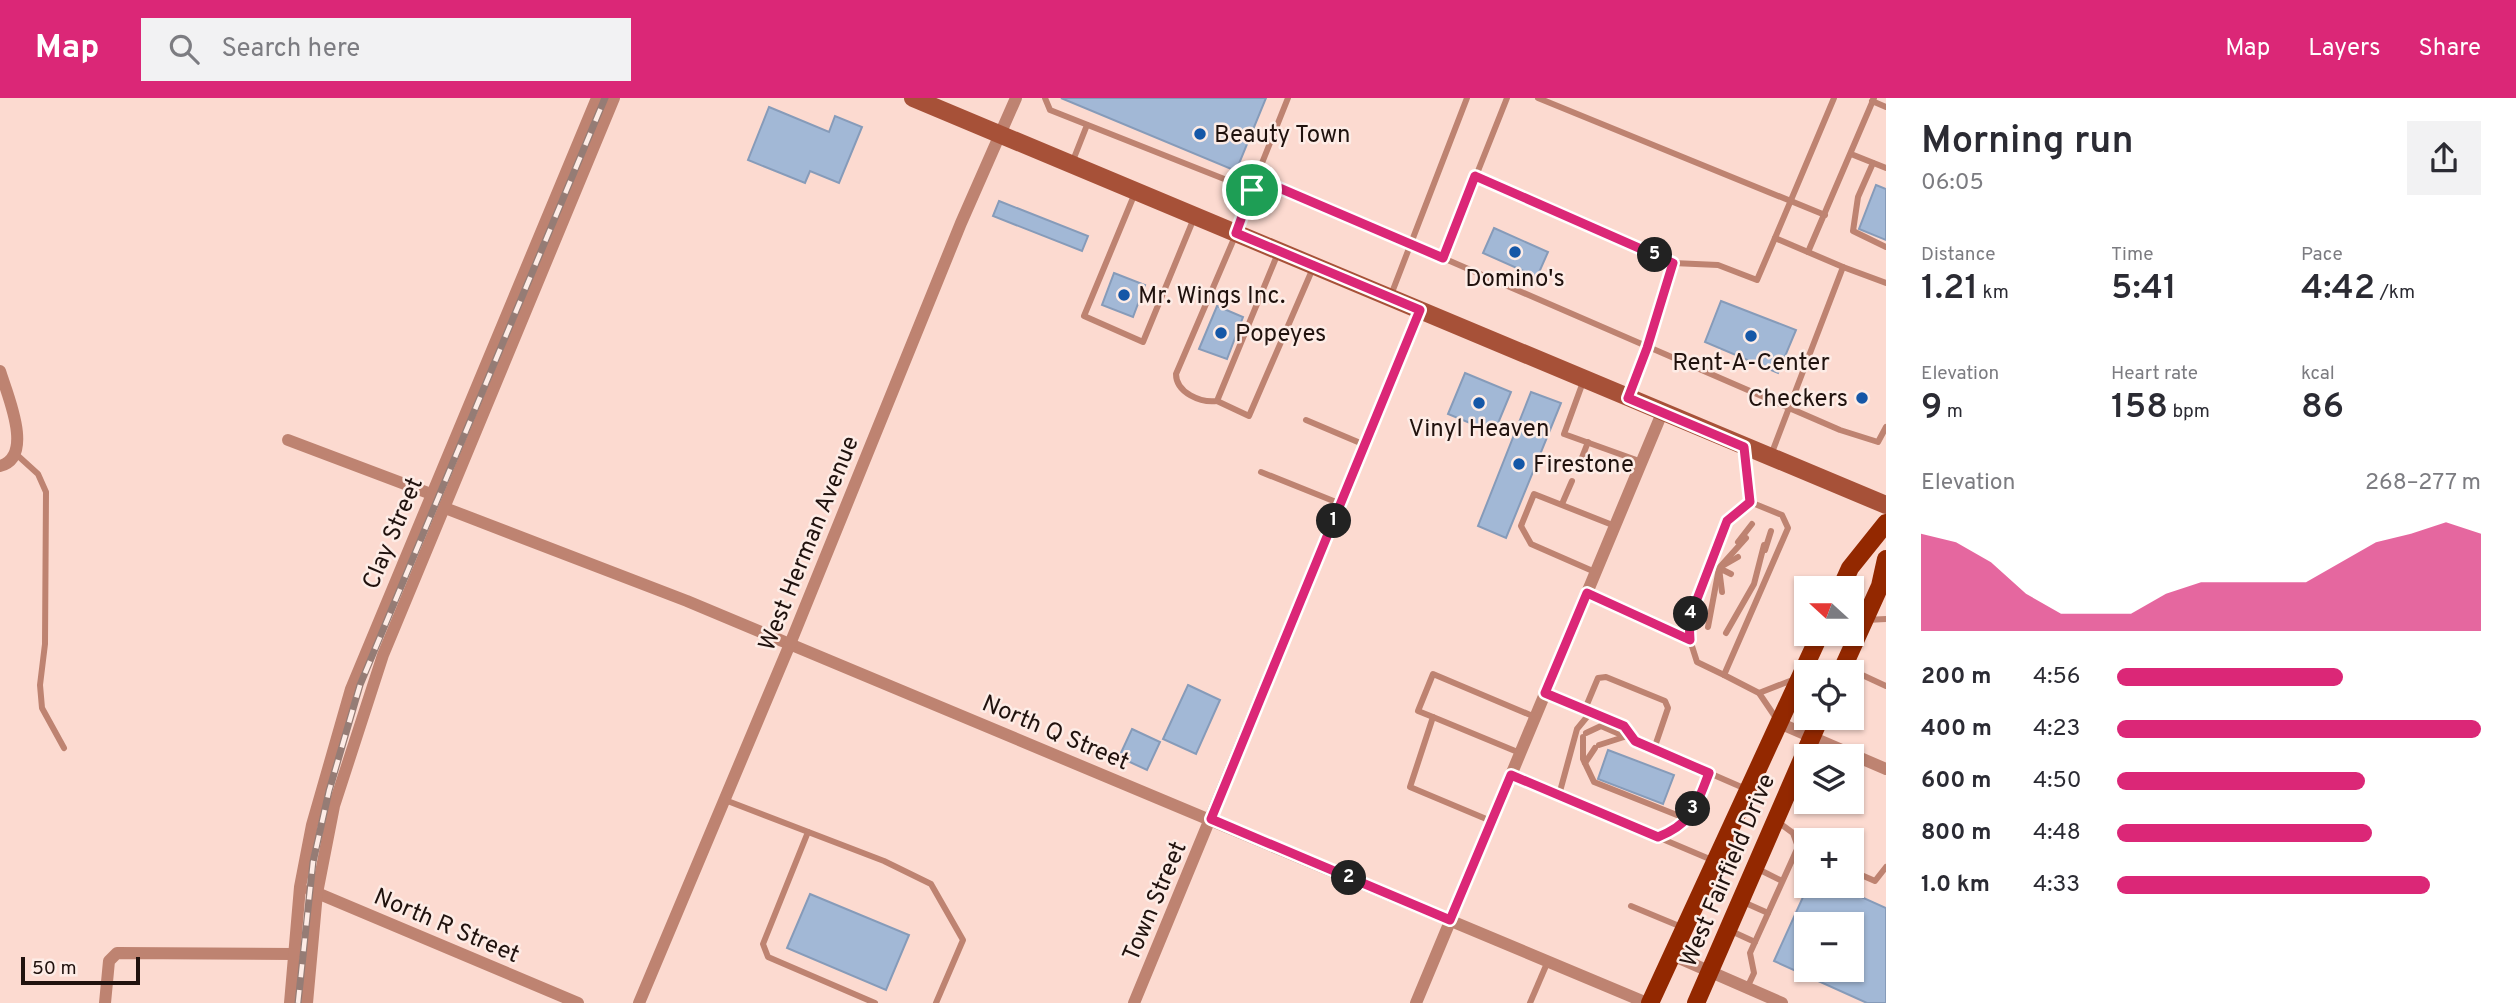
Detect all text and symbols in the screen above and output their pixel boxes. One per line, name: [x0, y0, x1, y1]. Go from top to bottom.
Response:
search box: [141, 18, 631, 81]
text: Map: [35, 28, 99, 70]
icon: search: [165, 30, 203, 68]
text: Search here: [221, 33, 360, 66]
text: Map: [2225, 34, 2270, 64]
text: Layers: [2308, 34, 2380, 64]
text: Share: [2418, 34, 2481, 64]
text: Morning run: [1921, 118, 2134, 167]
place label: Beauty Town: [1214, 121, 1351, 151]
button: share: [2407, 121, 2481, 195]
marker: Beauty Town: [1192, 126, 1208, 142]
pin: [1222, 160, 1282, 220]
text: 06:05: [1921, 169, 1984, 198]
icon: arrive: [1233, 171, 1271, 209]
pin: 5: [1638, 238, 1672, 272]
text: 5: [1649, 242, 1660, 266]
text: Distance: [1921, 243, 1996, 267]
text: Time: [2111, 243, 2154, 267]
text: Pace: [2301, 243, 2343, 267]
marker: Domino's: [1507, 244, 1523, 260]
place label: Domino's: [1465, 265, 1565, 295]
text: 1.21: [1921, 267, 1978, 311]
text: 5:41: [2111, 267, 2177, 311]
text: 4:42: [2301, 267, 2375, 311]
text: km: [1978, 281, 2009, 305]
text: /km: [2375, 281, 2415, 305]
place label: Mr. Wings Inc.: [1138, 282, 1285, 312]
marker: Mr. Wings Inc.: [1116, 287, 1132, 303]
place label: Popeyes: [1235, 320, 1326, 350]
marker: Popeyes: [1213, 325, 1229, 341]
marker: Rent-A-Center: [1743, 328, 1759, 344]
place label: Rent-A-Center: [1672, 349, 1830, 379]
text: Elevation: [1921, 362, 1999, 386]
text: Heart rate: [2111, 362, 2198, 386]
text: kcal: [2301, 362, 2335, 386]
place label: Checkers: [1748, 385, 1848, 415]
text: 9: [1921, 386, 1942, 430]
text: 158: [2111, 386, 2168, 430]
text: 86: [2301, 386, 2344, 430]
marker: Checkers: [1854, 390, 1870, 406]
marker: Vinyl Heaven: [1471, 395, 1487, 411]
text: m: [1942, 400, 1963, 424]
text: bpm: [2168, 400, 2210, 424]
place label: Vinyl Heaven: [1409, 415, 1549, 445]
street label: West Herman Avenue: [753, 432, 867, 656]
place label: Firestone: [1533, 451, 1634, 481]
marker: Firestone: [1511, 456, 1527, 472]
text: Elevation: [1921, 469, 2016, 498]
text: 268–277 m: [2365, 469, 2481, 498]
street label: Clay Street: [357, 473, 431, 594]
pin: 1: [1316, 504, 1352, 538]
text: 1: [1330, 508, 1337, 532]
north arrow: [1794, 576, 1864, 646]
map controls: [1794, 576, 1864, 982]
pin: 4: [1674, 596, 1708, 632]
text: 4: [1684, 601, 1697, 625]
button: locate: [1794, 660, 1864, 730]
text: 200 m: [1921, 663, 1991, 692]
text: 4:56: [2033, 663, 2080, 692]
street label: North Q Street: [977, 689, 1133, 778]
text: 400 m: [1921, 715, 1992, 744]
text: 4:23: [2033, 715, 2080, 744]
button: layers: [1794, 744, 1864, 814]
text: 600 m: [1921, 767, 1991, 796]
text: 4:50: [2033, 767, 2081, 796]
street label: West Fairfield Drive: [1675, 770, 1783, 972]
pin: 3: [1676, 792, 1710, 826]
text: 3: [1687, 796, 1698, 820]
text: 800 m: [1921, 819, 1991, 848]
text: 4:48: [2033, 819, 2081, 848]
button: +: [1794, 828, 1864, 898]
street label: Town Street: [1117, 837, 1195, 966]
pin: 2: [1332, 860, 1366, 896]
text: 2: [1343, 865, 1354, 889]
text: 1.0 km: [1921, 871, 1990, 900]
text: 4:33: [2033, 871, 2080, 900]
street label: North R Street: [369, 883, 524, 971]
button: −: [1794, 912, 1864, 982]
scale bar: [21, 954, 140, 986]
text: 50 m: [32, 957, 77, 981]

